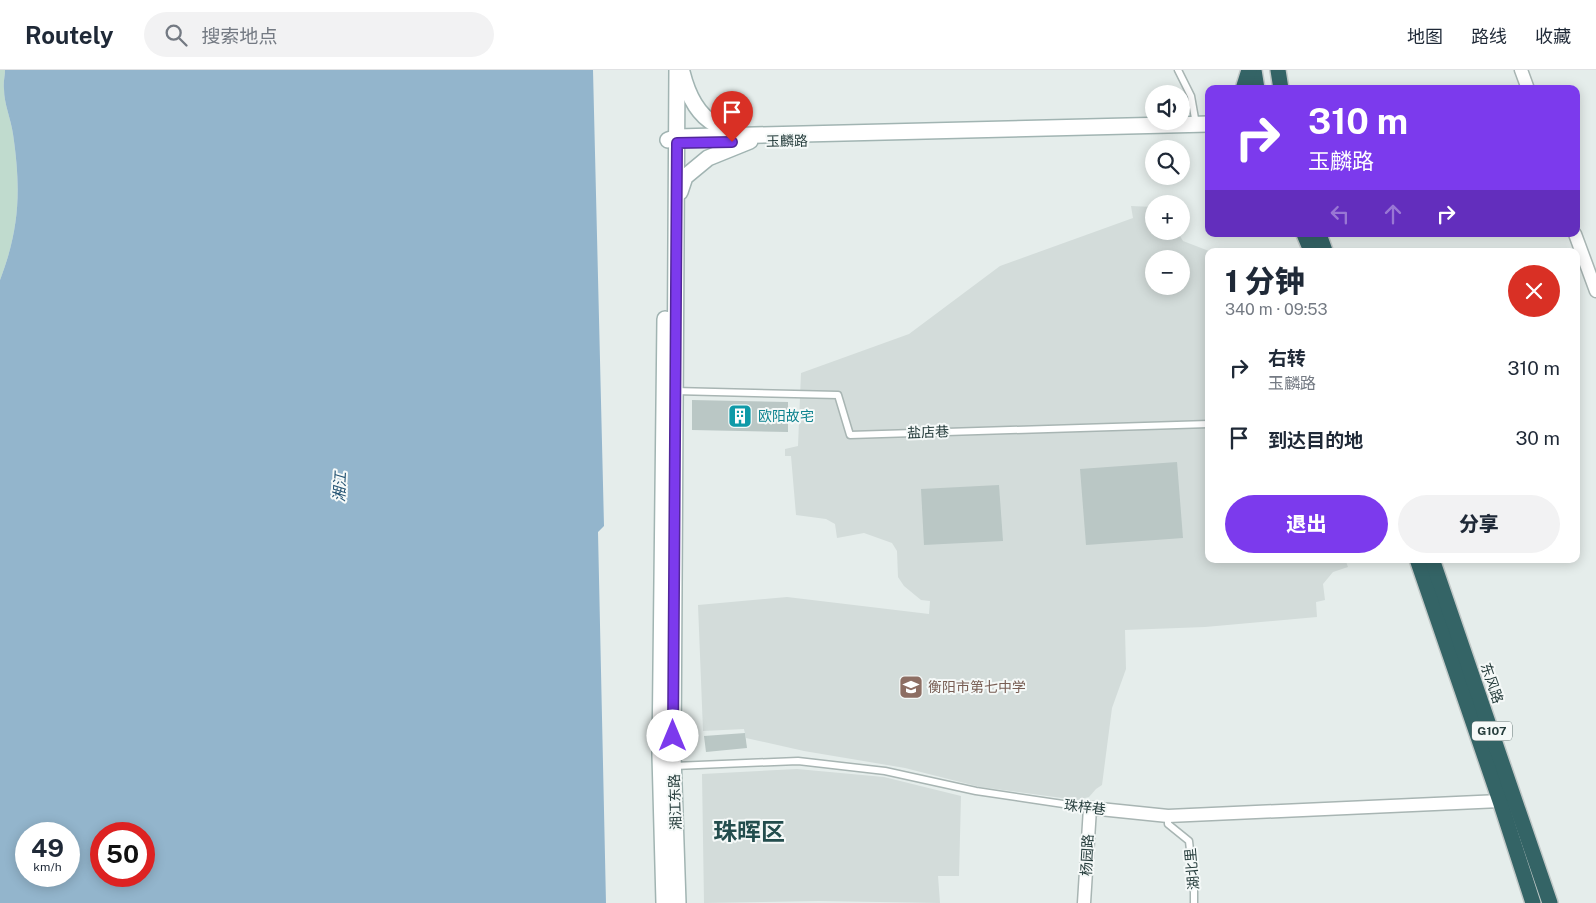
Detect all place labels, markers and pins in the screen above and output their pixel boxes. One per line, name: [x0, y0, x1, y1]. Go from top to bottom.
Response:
pin: [711, 91, 753, 142]
building icon: 欧阳故宅: [727, 403, 753, 429]
place label: 欧阳故宅: [758, 408, 814, 424]
school or university icon: 衡阳市第七中学: [898, 674, 924, 700]
place label: 衡阳市第七中学: [928, 679, 1026, 695]

